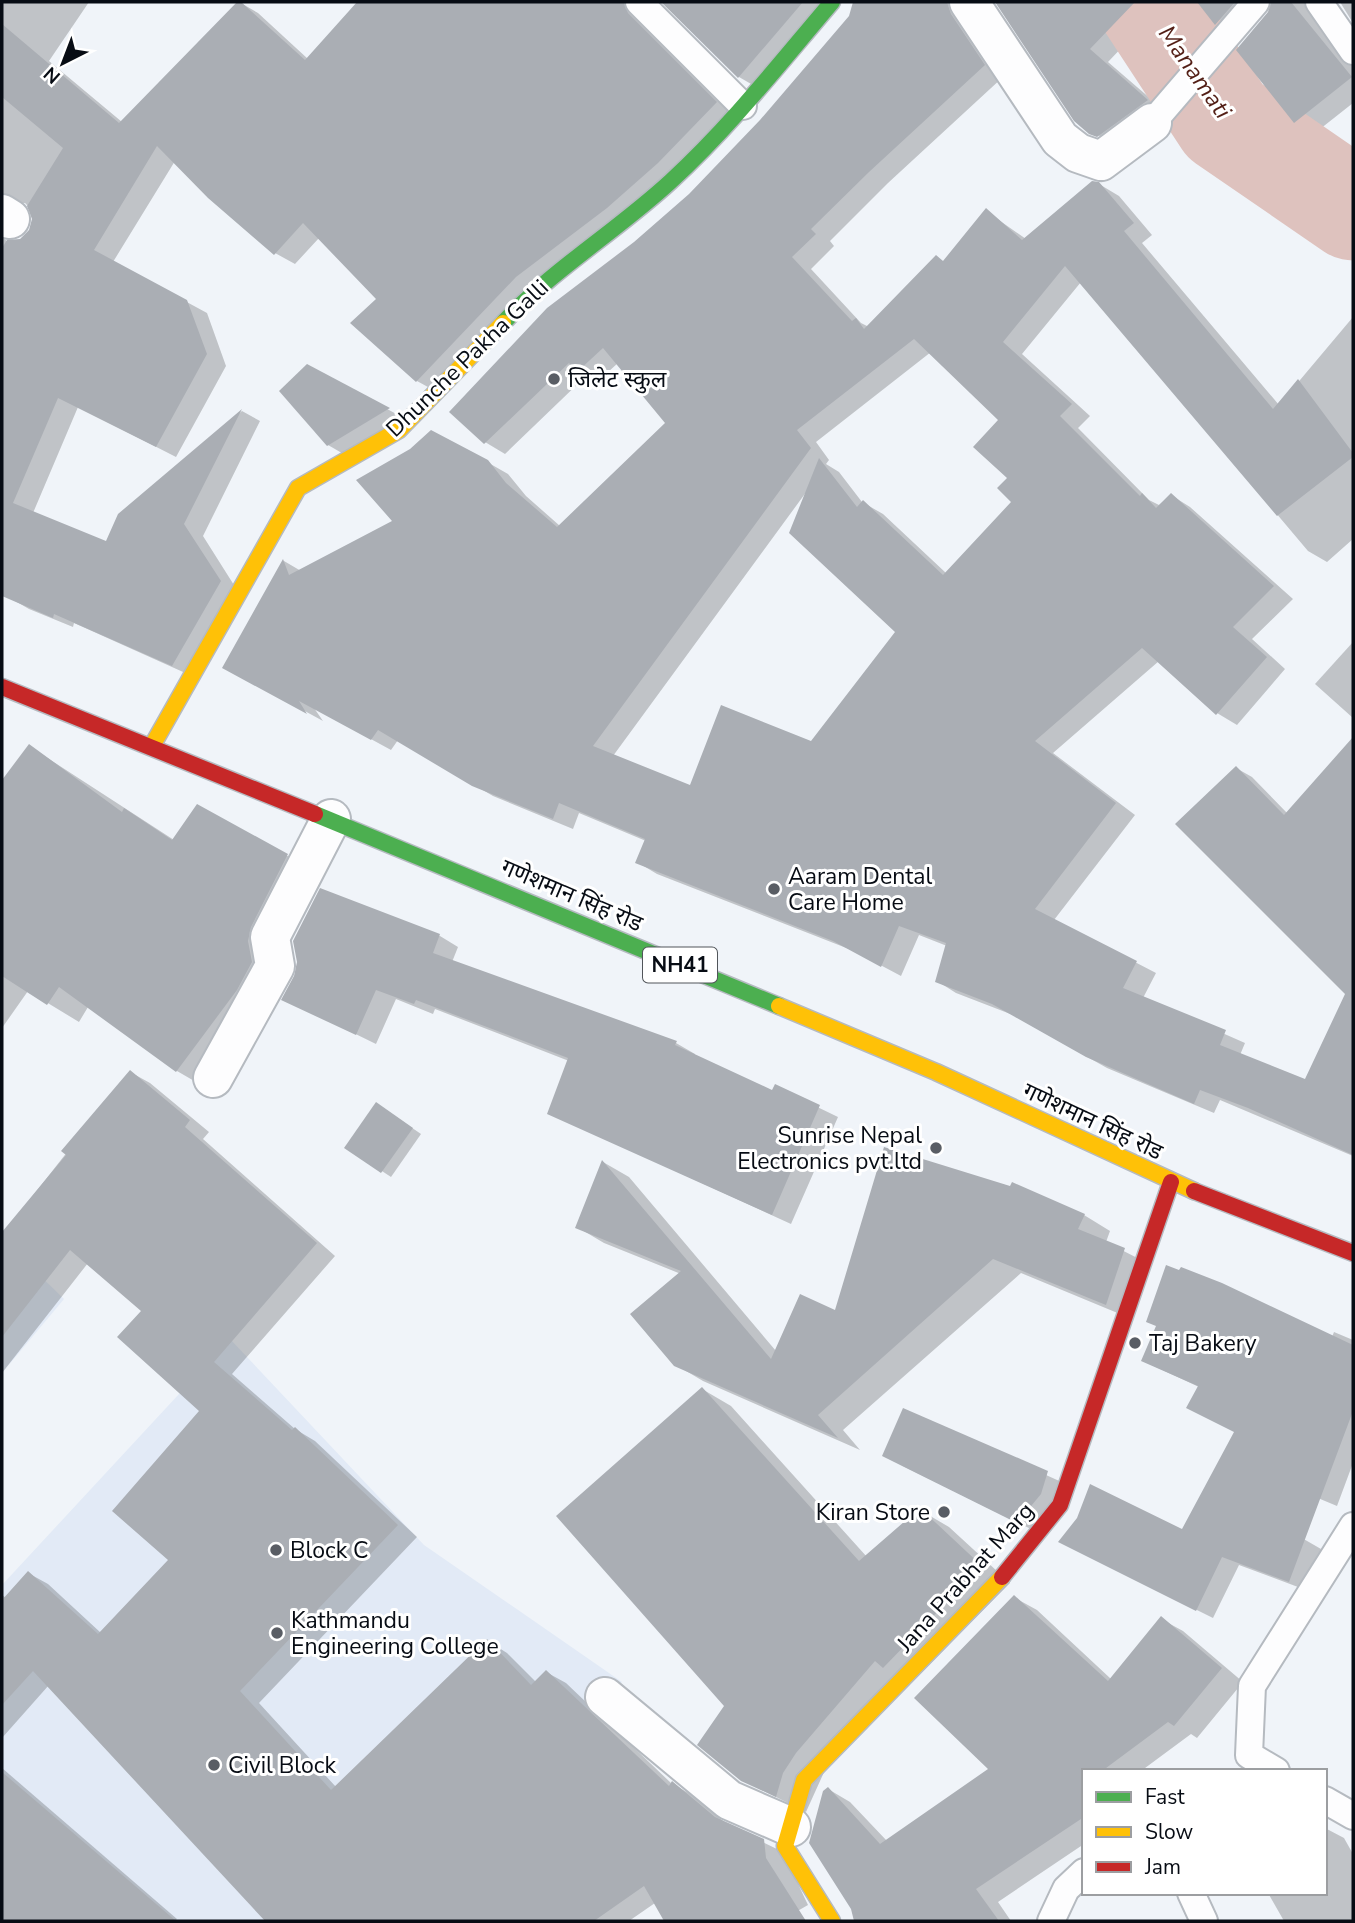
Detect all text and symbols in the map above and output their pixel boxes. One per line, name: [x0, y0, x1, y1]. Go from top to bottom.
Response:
water label: Manamati: [1151, 19, 1239, 125]
north arrow: [28, 28, 98, 98]
text: N: [38, 60, 66, 89]
street label: Dhunche Pakha Galli: [379, 273, 555, 444]
place label: जिलेट स्कुल: [568, 364, 667, 395]
marker: जिलेट स्कुल: [546, 371, 562, 387]
street label: गणेशमान सिंह रोड: [496, 852, 648, 939]
place label: Aaram Dental Care Home: [788, 861, 932, 918]
marker: Aaram Dental Care Home: [766, 881, 782, 897]
road number: NH41: [643, 948, 717, 982]
street label: गणेशमान सिंह रोड: [1018, 1076, 1168, 1168]
place label: Sunrise Nepal Electronics pvt.ltd: [737, 1120, 922, 1177]
marker: Sunrise Nepal Electronics pvt.ltd: [928, 1140, 944, 1156]
place label: Taj Bakery: [1149, 1328, 1257, 1359]
marker: Taj Bakery: [1127, 1335, 1143, 1351]
street label: Jana Prabhat Marg: [889, 1496, 1041, 1660]
place label: Kiran Store: [816, 1497, 930, 1528]
marker: Kiran Store: [936, 1504, 952, 1520]
place label: Block C: [290, 1535, 369, 1566]
marker: Block C: [268, 1542, 284, 1558]
place label: Kathmandu Engineering College: [291, 1605, 499, 1662]
marker: Kathmandu Engineering College: [269, 1625, 285, 1641]
place label: Civil Block: [228, 1750, 336, 1781]
marker: Civil Block: [206, 1757, 222, 1773]
legend: [1082, 1769, 1327, 1895]
text: Fast: [1145, 1783, 1185, 1811]
text: Slow: [1145, 1818, 1194, 1846]
text: Jam: [1144, 1853, 1181, 1881]

